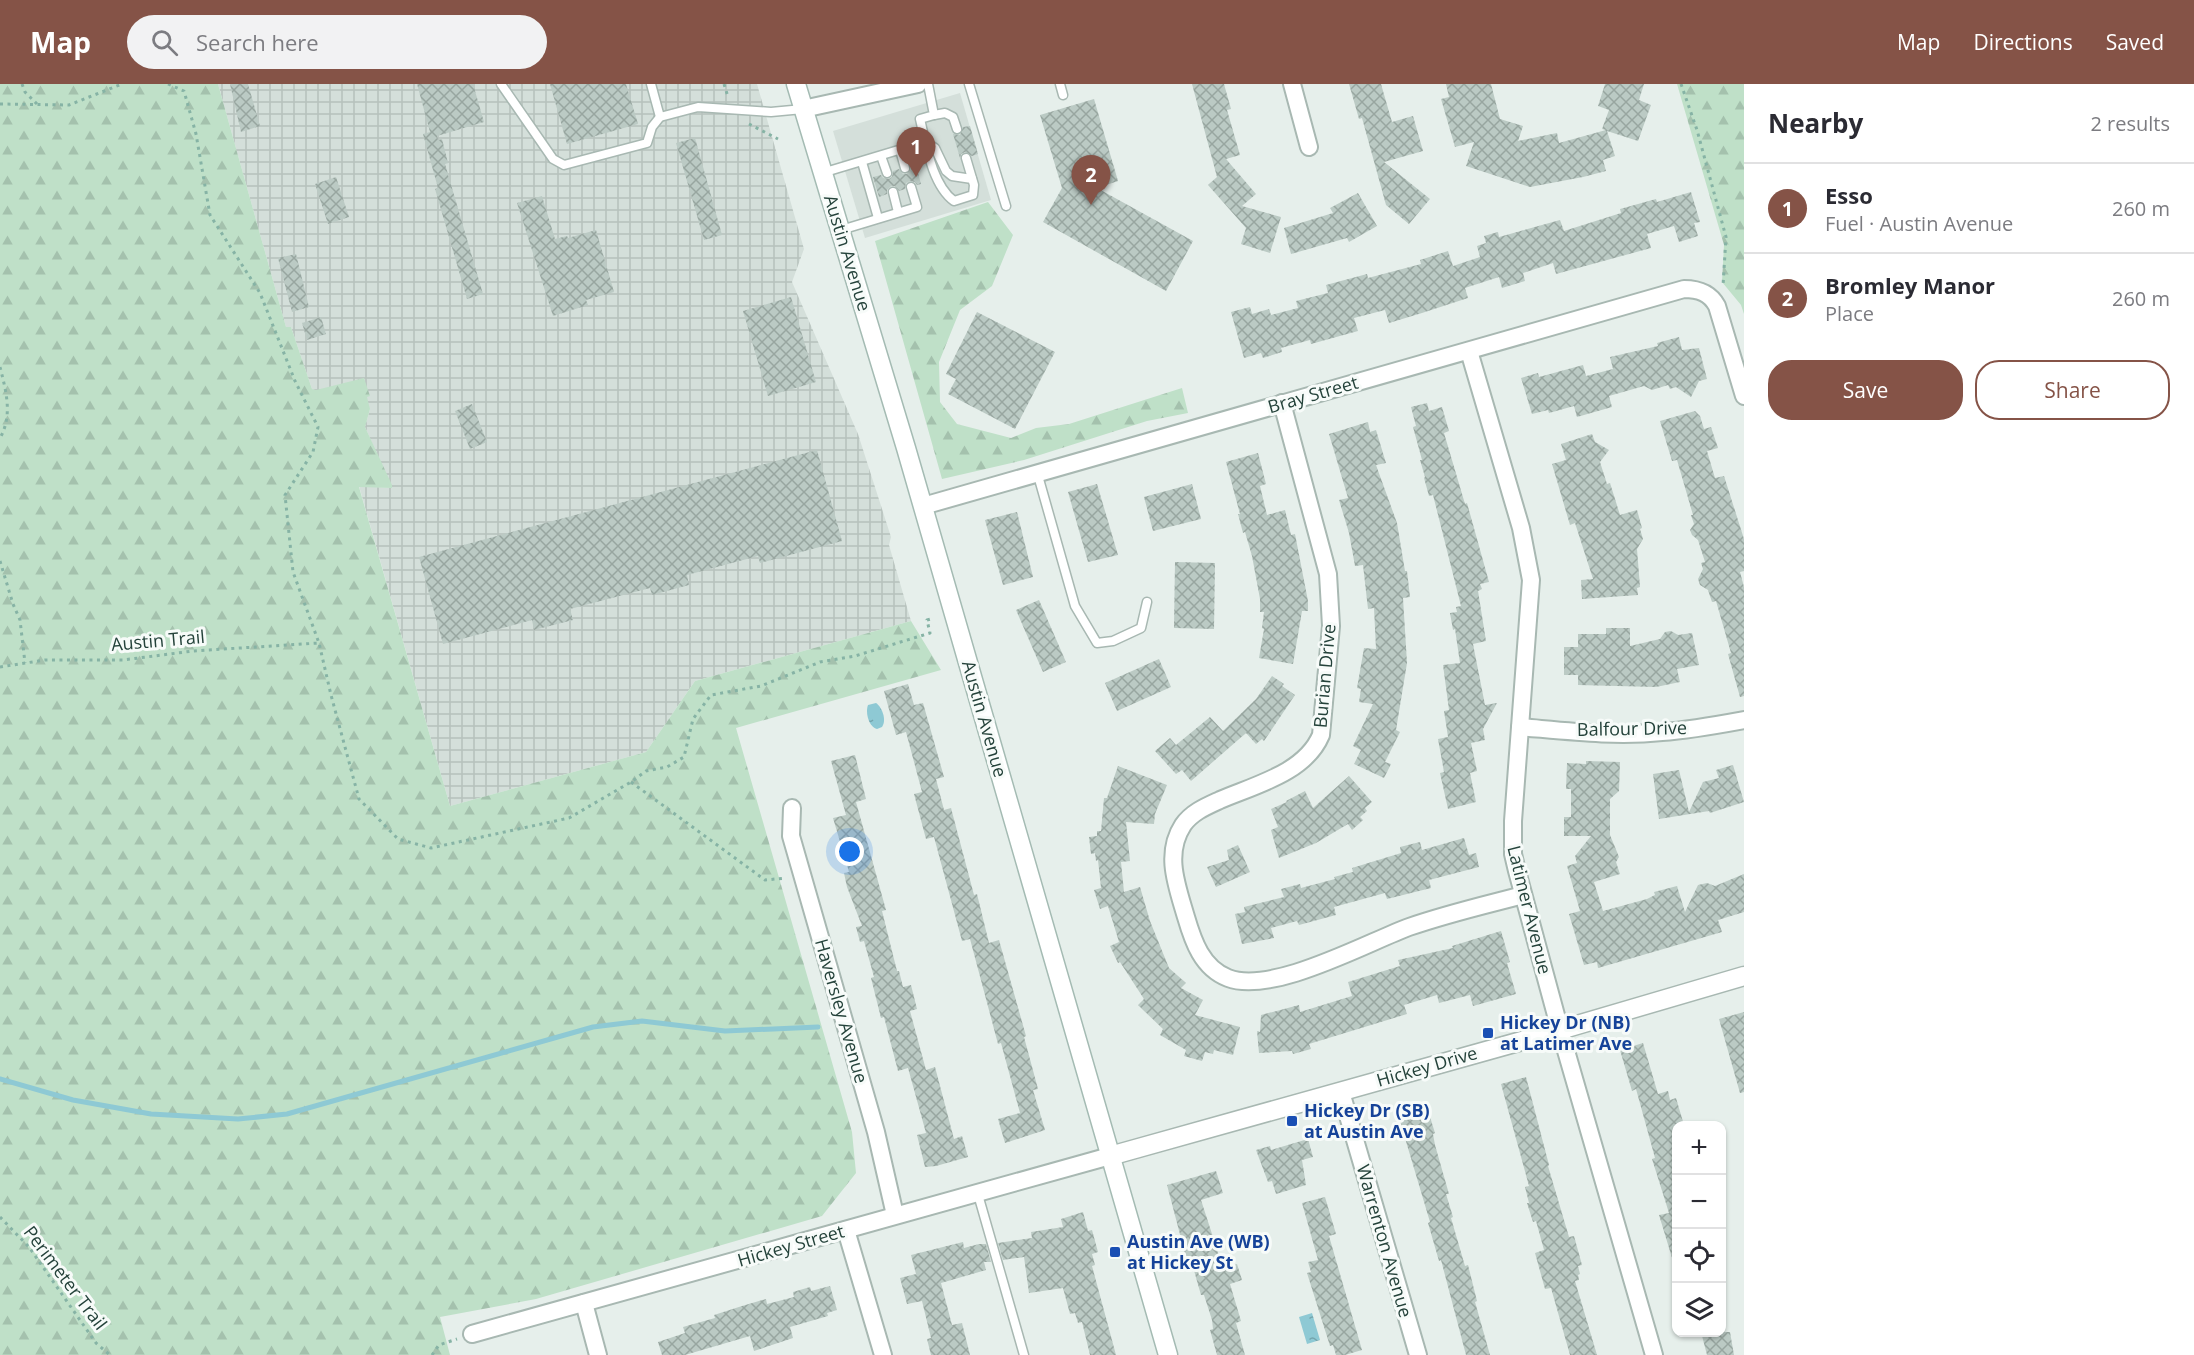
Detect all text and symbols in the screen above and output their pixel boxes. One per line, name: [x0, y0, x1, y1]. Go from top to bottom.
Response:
search box: [127, 15, 547, 69]
text: Map: [30, 23, 91, 61]
icon: search: [148, 26, 181, 59]
text: Search here: [196, 27, 319, 57]
text: Map: [1897, 28, 1940, 56]
text: Directions: [1973, 28, 2073, 56]
text: Saved: [2106, 28, 2164, 56]
text: Nearby: [1768, 105, 1863, 141]
text: 2 results: [2090, 110, 2170, 137]
pin: 1: [896, 128, 936, 177]
pin: 2: [1072, 156, 1110, 205]
text: Esso: [1825, 180, 1873, 210]
street label: Austin Avenue: [819, 192, 877, 314]
text: 1: [1782, 195, 1793, 222]
text: 260 m: [2112, 195, 2170, 222]
text: Fuel · Austin Avenue: [1825, 210, 2013, 237]
text: Bromley Manor: [1825, 270, 1995, 300]
text: 2: [1782, 285, 1793, 312]
text: 260 m: [2112, 285, 2170, 312]
text: Place: [1825, 300, 1874, 327]
button: Save: [1768, 360, 1963, 420]
button: Share: [1975, 360, 2170, 420]
street label: Bray Street: [1265, 370, 1361, 418]
street label: Burian Drive: [1308, 623, 1341, 729]
street label: Austin Trail: [110, 624, 206, 656]
street label: Austin Avenue: [957, 658, 1013, 780]
street label: Balfour Drive: [1577, 715, 1687, 741]
your location: [835, 837, 864, 866]
street label: Latimer Avenue: [1502, 843, 1558, 977]
street label: Haversley Avenue: [810, 936, 874, 1086]
place label: Hickey Dr (NB) at Latimer Ave: [1500, 1010, 1632, 1055]
marker: Hickey Dr (NB) at Latimer Ave: [1481, 1026, 1495, 1040]
street label: Hickey Drive: [1374, 1040, 1480, 1092]
place label: Hickey Dr (SB) at Austin Ave: [1304, 1098, 1430, 1143]
marker: Hickey Dr (SB) at Austin Ave: [1285, 1114, 1299, 1128]
map controls: [1672, 1121, 1726, 1337]
button: +: [1672, 1121, 1726, 1175]
street label: Warrenton Avenue: [1352, 1161, 1418, 1320]
button: −: [1672, 1175, 1726, 1229]
street label: Hickey Street: [735, 1218, 847, 1272]
street label: Perimeter Trail: [19, 1220, 113, 1334]
place label: Austin Ave (WB) at Hickey St: [1127, 1229, 1270, 1274]
button: locate: [1672, 1229, 1726, 1283]
marker: Austin Ave (WB) at Hickey St: [1108, 1245, 1122, 1259]
button: layers: [1672, 1283, 1726, 1337]

